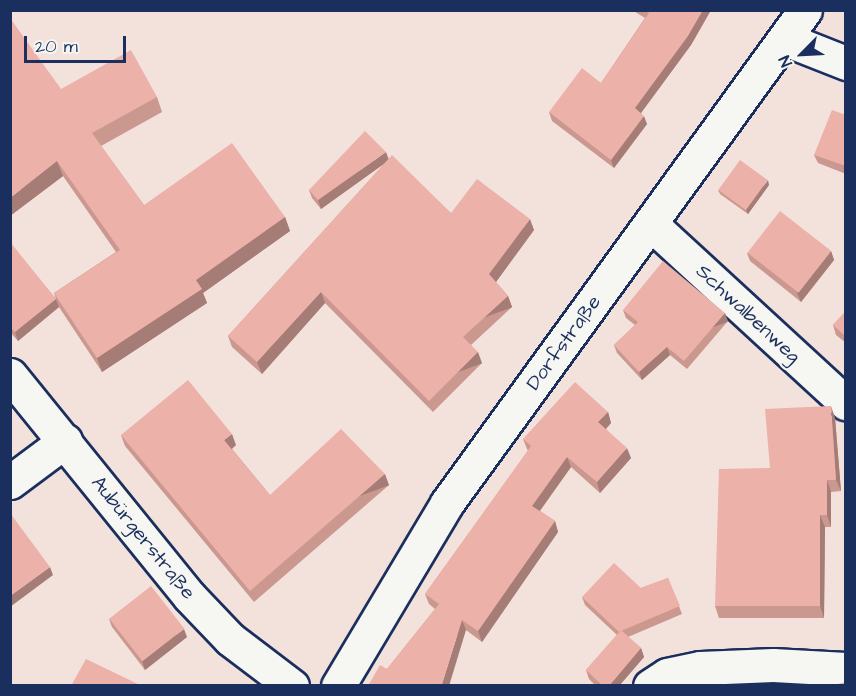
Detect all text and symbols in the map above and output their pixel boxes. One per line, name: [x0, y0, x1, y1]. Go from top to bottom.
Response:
scale bar: [27, 24, 129, 62]
north arrow: [772, 24, 832, 84]
text: 20 m: [35, 34, 78, 59]
text: N: [773, 52, 798, 70]
street label: Schwalbenweg: [691, 259, 805, 369]
street label: Dorfstraße: [522, 291, 606, 395]
street label: Aubürgerstraße: [86, 471, 200, 605]

